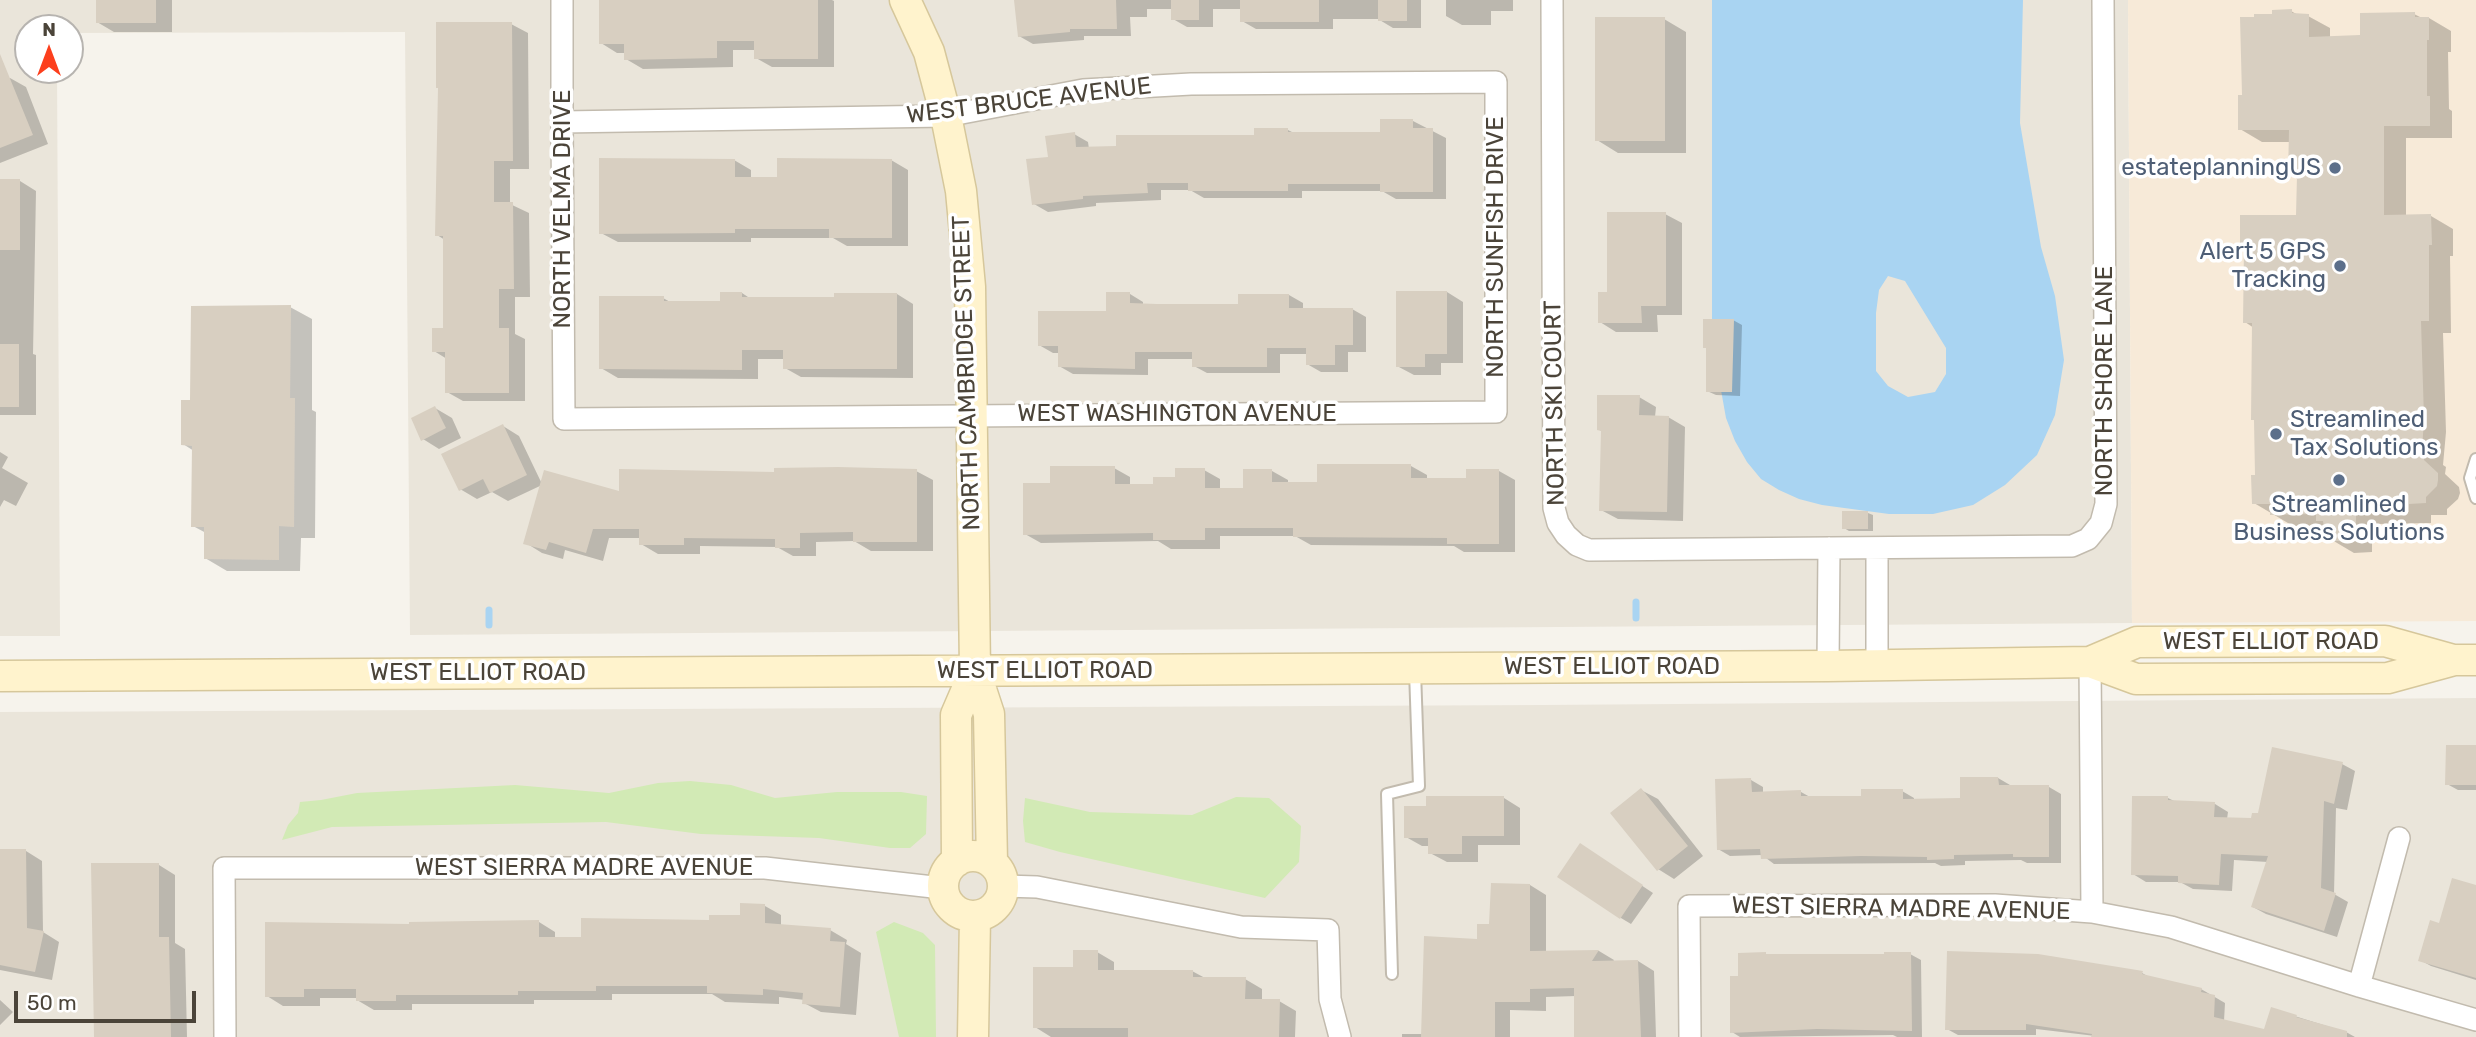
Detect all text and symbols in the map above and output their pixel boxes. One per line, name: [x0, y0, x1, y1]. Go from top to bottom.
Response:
north arrow: [14, 14, 84, 84]
text: N: [42, 18, 56, 41]
street label: WEST BRUCE AVENUE: [905, 72, 1153, 130]
street label: NORTH VELMA DRIVE: [549, 89, 577, 329]
street label: NORTH SUNFISH DRIVE: [1482, 116, 1510, 378]
place label: estateplanningUS: [2121, 154, 2321, 182]
marker: estateplanningUS: [2327, 160, 2343, 176]
street label: NORTH CAMBRIDGE STREET: [947, 215, 987, 531]
place label: Alert 5 GPS Tracking: [2199, 238, 2326, 294]
marker: Alert 5 GPS Tracking: [2332, 258, 2348, 274]
street label: NORTH SHORE LANE: [2091, 266, 2119, 496]
street label: NORTH SKI COURT: [1539, 300, 1571, 506]
street label: WEST WASHINGTON AVENUE: [1017, 400, 1337, 428]
place label: Streamlined Tax Solutions: [2290, 406, 2438, 462]
marker: Streamlined Tax Solutions: [2268, 426, 2284, 442]
marker: Streamlined Business Solutions: [2331, 472, 2347, 488]
place label: Streamlined Business Solutions: [2233, 491, 2445, 547]
street label: WEST ELLIOT ROAD: [2163, 628, 2379, 656]
street label: WEST ELLIOT ROAD: [1504, 653, 1720, 681]
street label: WEST ELLIOT ROAD: [937, 657, 1153, 685]
street label: WEST ELLIOT ROAD: [370, 659, 586, 687]
street label: WEST SIERRA MADRE AVENUE: [415, 854, 753, 882]
street label: WEST SIERRA MADRE AVENUE: [1731, 892, 2071, 926]
scale bar: [18, 978, 200, 1022]
text: 50 m: [27, 990, 77, 1015]

